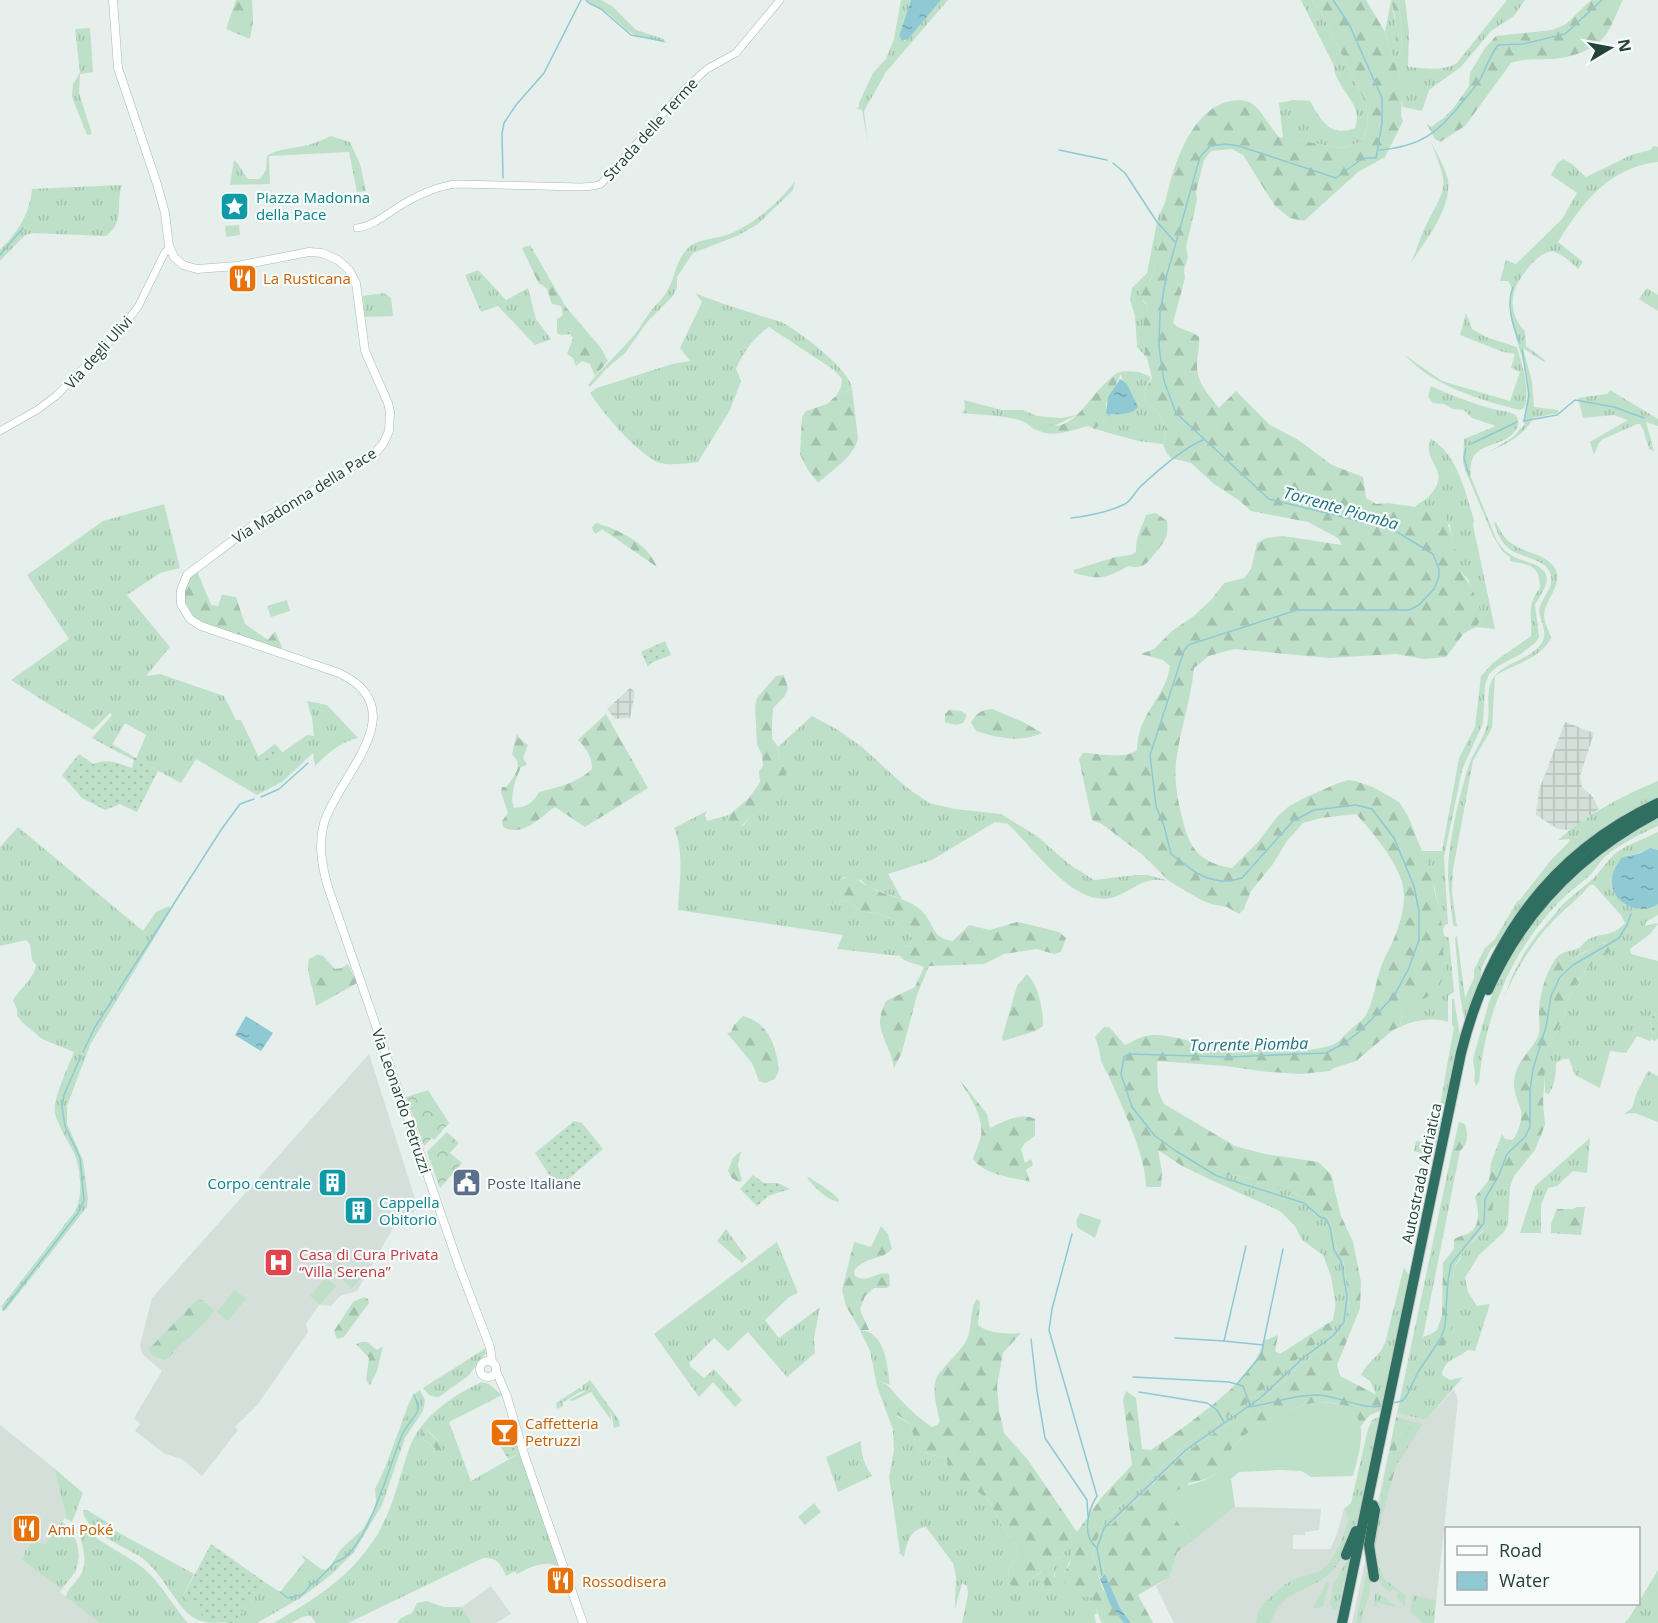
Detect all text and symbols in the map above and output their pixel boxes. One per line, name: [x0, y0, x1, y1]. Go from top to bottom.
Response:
north arrow: [1580, 18, 1640, 78]
text: N: [1613, 37, 1637, 54]
street label: Strada delle Terme: [598, 73, 702, 185]
place label: Piazza Madonna della Pace: [256, 187, 370, 224]
place icon: Piazza Madonna della Pace: [219, 190, 251, 222]
restaurant icon: La Rusticana: [226, 262, 258, 294]
place label: La Rusticana: [263, 268, 351, 288]
street label: Via degli Ulivi: [60, 311, 136, 393]
street label: Via Madonna della Pace: [228, 443, 380, 547]
water label: Torrente Piomba: [1281, 481, 1401, 535]
street label: Via Leonardo Petruzzi: [368, 1026, 436, 1176]
water label: Torrente Piomba: [1190, 1032, 1308, 1056]
street label: Autostrada Adriatica: [1396, 1101, 1446, 1245]
building icon: Corpo centrale: [316, 1167, 348, 1199]
public building icon: Poste Italiane: [450, 1167, 482, 1199]
place label: Corpo centrale: [207, 1173, 311, 1193]
place label: Poste Italiane: [487, 1173, 581, 1193]
place label: Cappella Obitorio: [379, 1192, 439, 1229]
building icon: Cappella Obitorio: [342, 1195, 374, 1227]
place label: Casa di Cura Privata “Villa Serena”: [299, 1244, 438, 1281]
hospital icon: Casa di Cura Privata “Villa Serena”: [262, 1247, 294, 1279]
place label: Caffetteria Petruzzi: [525, 1413, 599, 1450]
bar icon: Caffetteria Petruzzi: [488, 1416, 520, 1448]
restaurant icon: Ami Poké: [11, 1513, 43, 1545]
place label: Ami Poké: [48, 1519, 113, 1539]
legend: [1445, 1527, 1640, 1605]
text: Road: [1499, 1538, 1542, 1562]
restaurant icon: Rossodisera: [545, 1565, 577, 1597]
text: Water: [1499, 1568, 1550, 1592]
place label: Rossodisera: [582, 1571, 667, 1591]

